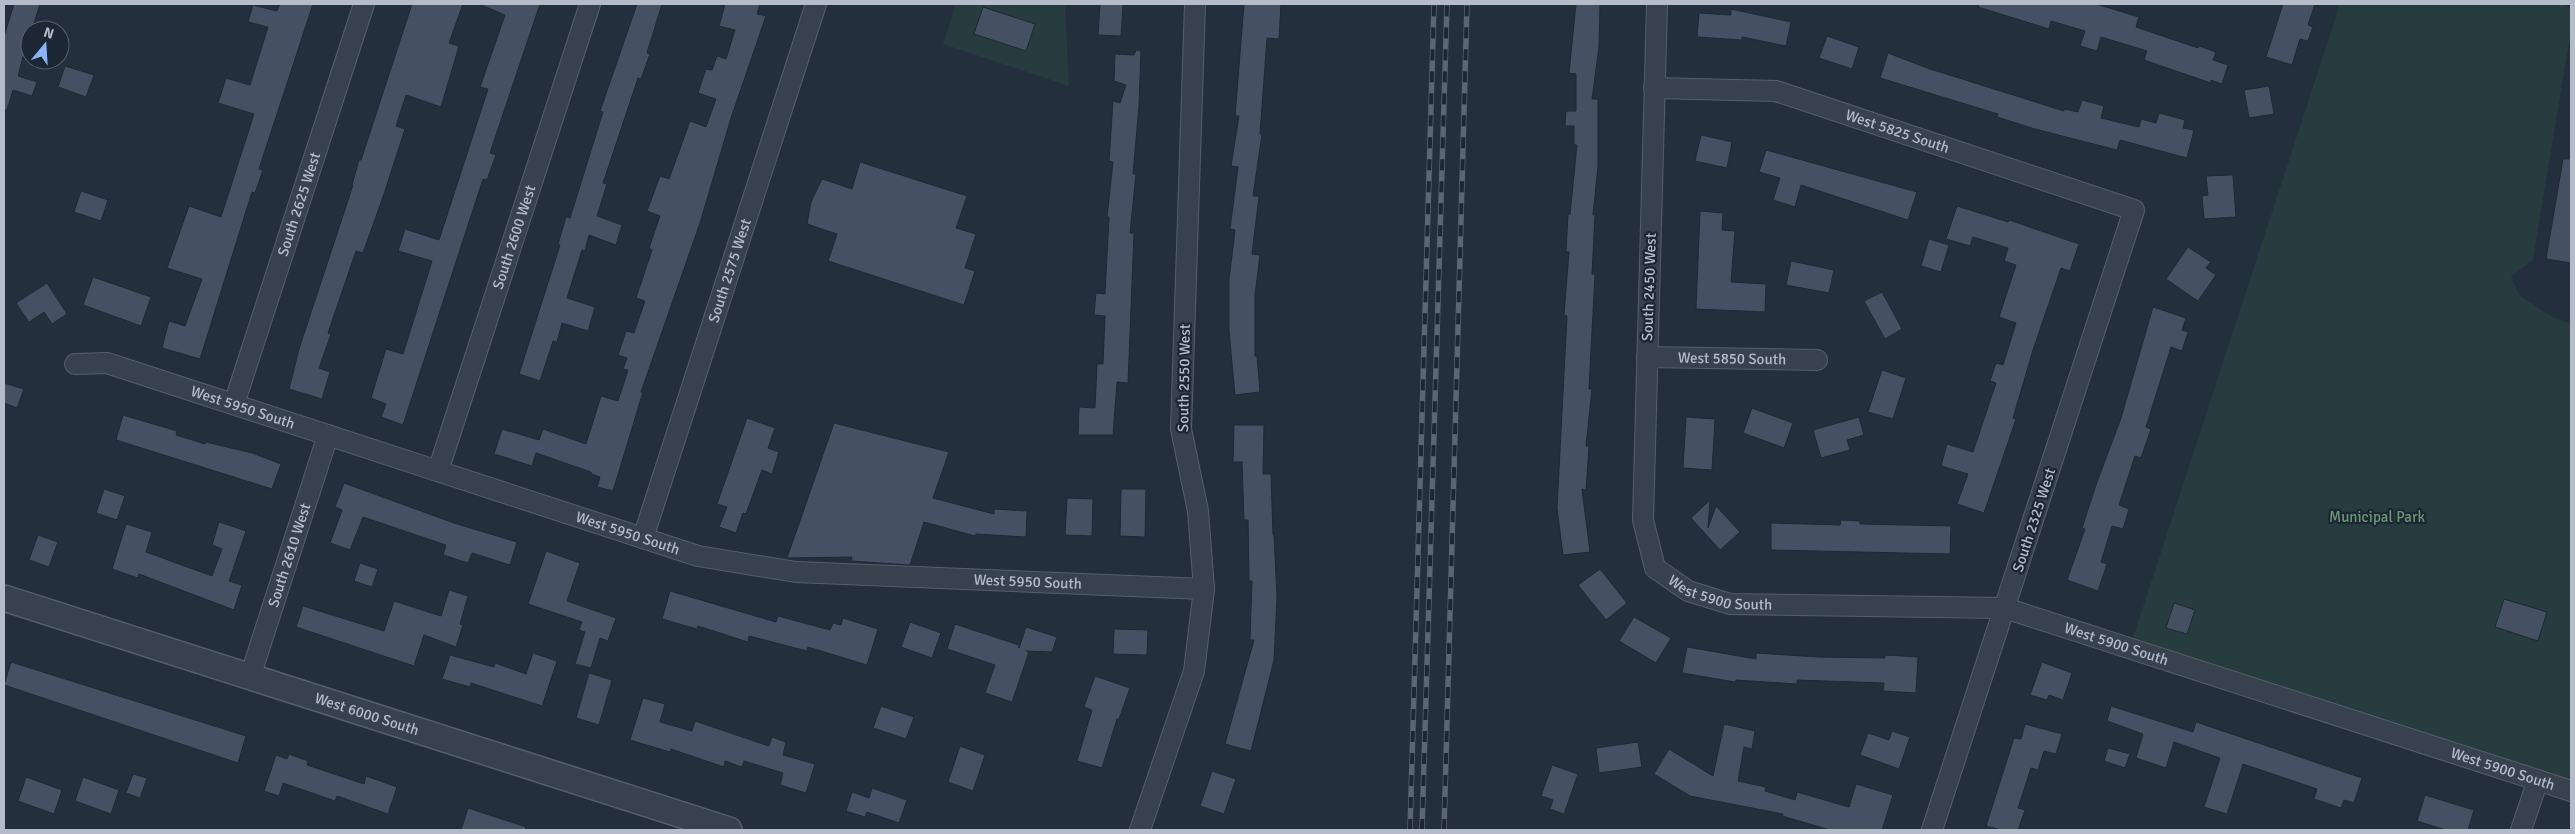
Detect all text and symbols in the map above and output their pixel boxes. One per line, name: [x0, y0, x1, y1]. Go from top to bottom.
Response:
north arrow: [20, 20, 70, 70]
text: N: [42, 24, 56, 43]
street label: West 5825 South: [1843, 106, 1952, 157]
street label: South 2625 West: [274, 150, 324, 259]
street label: South 2600 West: [489, 183, 539, 291]
street label: South 2575 West: [704, 216, 755, 325]
street label: South 2450 West: [1638, 233, 1660, 341]
street label: South 2550 West: [1174, 324, 1194, 432]
street label: West 5850 South: [1678, 349, 1786, 368]
street label: West 5950 South: [189, 382, 297, 433]
street label: South 2325 West: [2009, 466, 2059, 574]
street label: South 2610 West: [264, 501, 314, 610]
street label: West 5950 South: [574, 508, 682, 558]
park label: Municipal Park: [2329, 508, 2425, 526]
street label: West 5950 South: [973, 570, 1082, 593]
street label: West 5900 South: [1665, 571, 1772, 614]
street label: West 5900 South: [2062, 619, 2171, 669]
street label: West 6000 South: [313, 689, 421, 739]
street label: West 5900 South: [2448, 744, 2557, 794]

